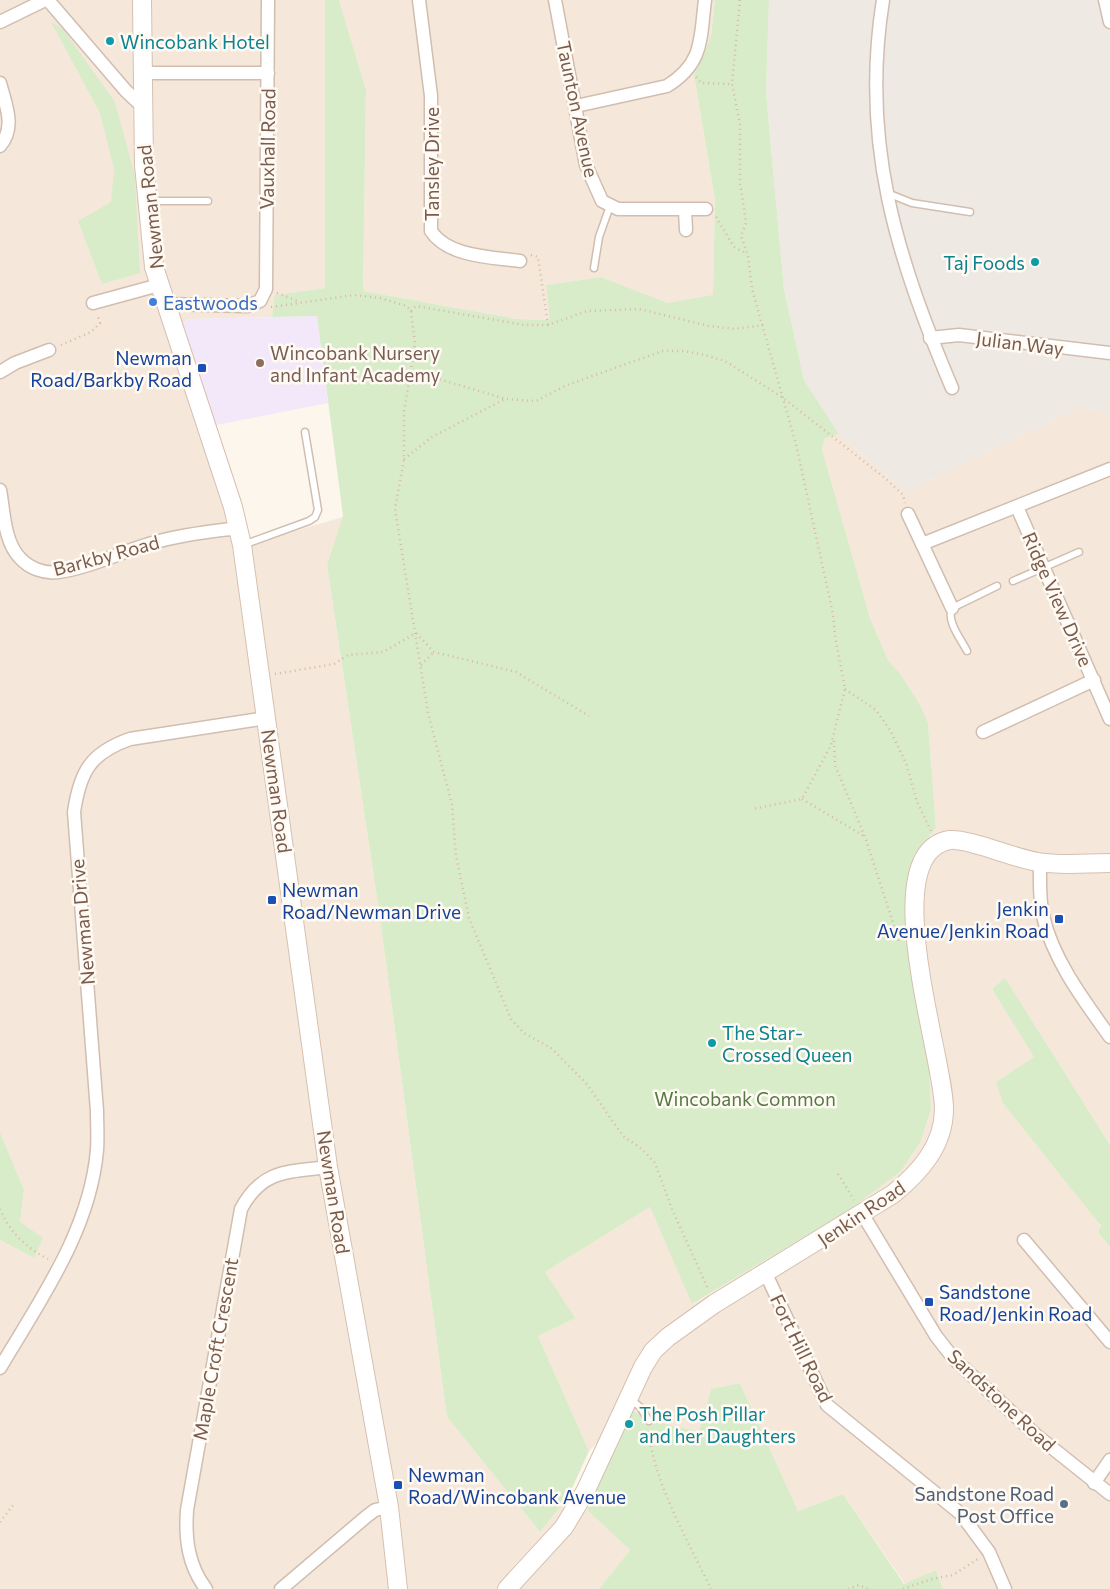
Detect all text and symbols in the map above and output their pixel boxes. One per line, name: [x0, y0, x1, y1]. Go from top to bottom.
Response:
place label: Wincobank Hotel: [120, 30, 270, 53]
marker: Wincobank Hotel: [104, 35, 116, 47]
street label: Taunton Avenue: [552, 39, 604, 179]
street label: Vauxhall Road: [254, 88, 280, 210]
street label: Tansley Drive: [420, 107, 443, 221]
street label: Newman Road: [132, 144, 168, 270]
place label: Taj Foods: [943, 251, 1025, 274]
marker: Taj Foods: [1029, 256, 1041, 268]
place label: Eastwoods: [163, 291, 258, 314]
marker: Eastwoods: [147, 296, 159, 308]
street label: Julian Way: [975, 326, 1065, 360]
place label: Wincobank Nursery and Infant Academy: [270, 341, 441, 386]
place label: Newman Road/Barkby Road: [30, 346, 192, 391]
marker: Wincobank Nursery and Infant Academy: [254, 357, 266, 369]
marker: Newman Road/Barkby Road: [196, 362, 208, 374]
street label: Ridge View Drive: [1018, 528, 1098, 670]
street label: Barkby Road: [50, 530, 162, 580]
street label: Newman Road: [257, 728, 297, 854]
street label: Newman Drive: [65, 858, 99, 986]
place label: Newman Road/Newman Drive: [282, 878, 461, 923]
marker: Newman Road/Newman Drive: [266, 894, 278, 906]
place label: Jenkin Avenue/Jenkin Road: [877, 897, 1049, 942]
marker: Jenkin Avenue/Jenkin Road: [1053, 913, 1065, 925]
place label: The Star- Crossed Queen: [722, 1021, 852, 1066]
marker: The Star- Crossed Queen: [706, 1037, 718, 1049]
park label: Wincobank Common: [654, 1087, 836, 1110]
street label: Newman Road: [313, 1129, 355, 1255]
street label: Jenkin Road: [813, 1175, 909, 1251]
street label: Maple Croft Crescent: [188, 1256, 242, 1442]
place label: Sandstone Road/Jenkin Road: [939, 1280, 1092, 1325]
street label: Fort Hill Road: [766, 1290, 838, 1406]
marker: Sandstone Road/Jenkin Road: [923, 1296, 935, 1308]
street label: Sandstone Road: [943, 1344, 1061, 1456]
place label: The Posh Pillar and her Daughters: [639, 1402, 796, 1447]
marker: The Posh Pillar and her Daughters: [623, 1418, 635, 1430]
place label: Newman Road/Wincobank Avenue: [408, 1463, 626, 1508]
marker: Newman Road/Wincobank Avenue: [392, 1479, 404, 1491]
place label: Sandstone Road Post Office: [915, 1482, 1054, 1527]
marker: Sandstone Road Post Office: [1058, 1498, 1070, 1510]

